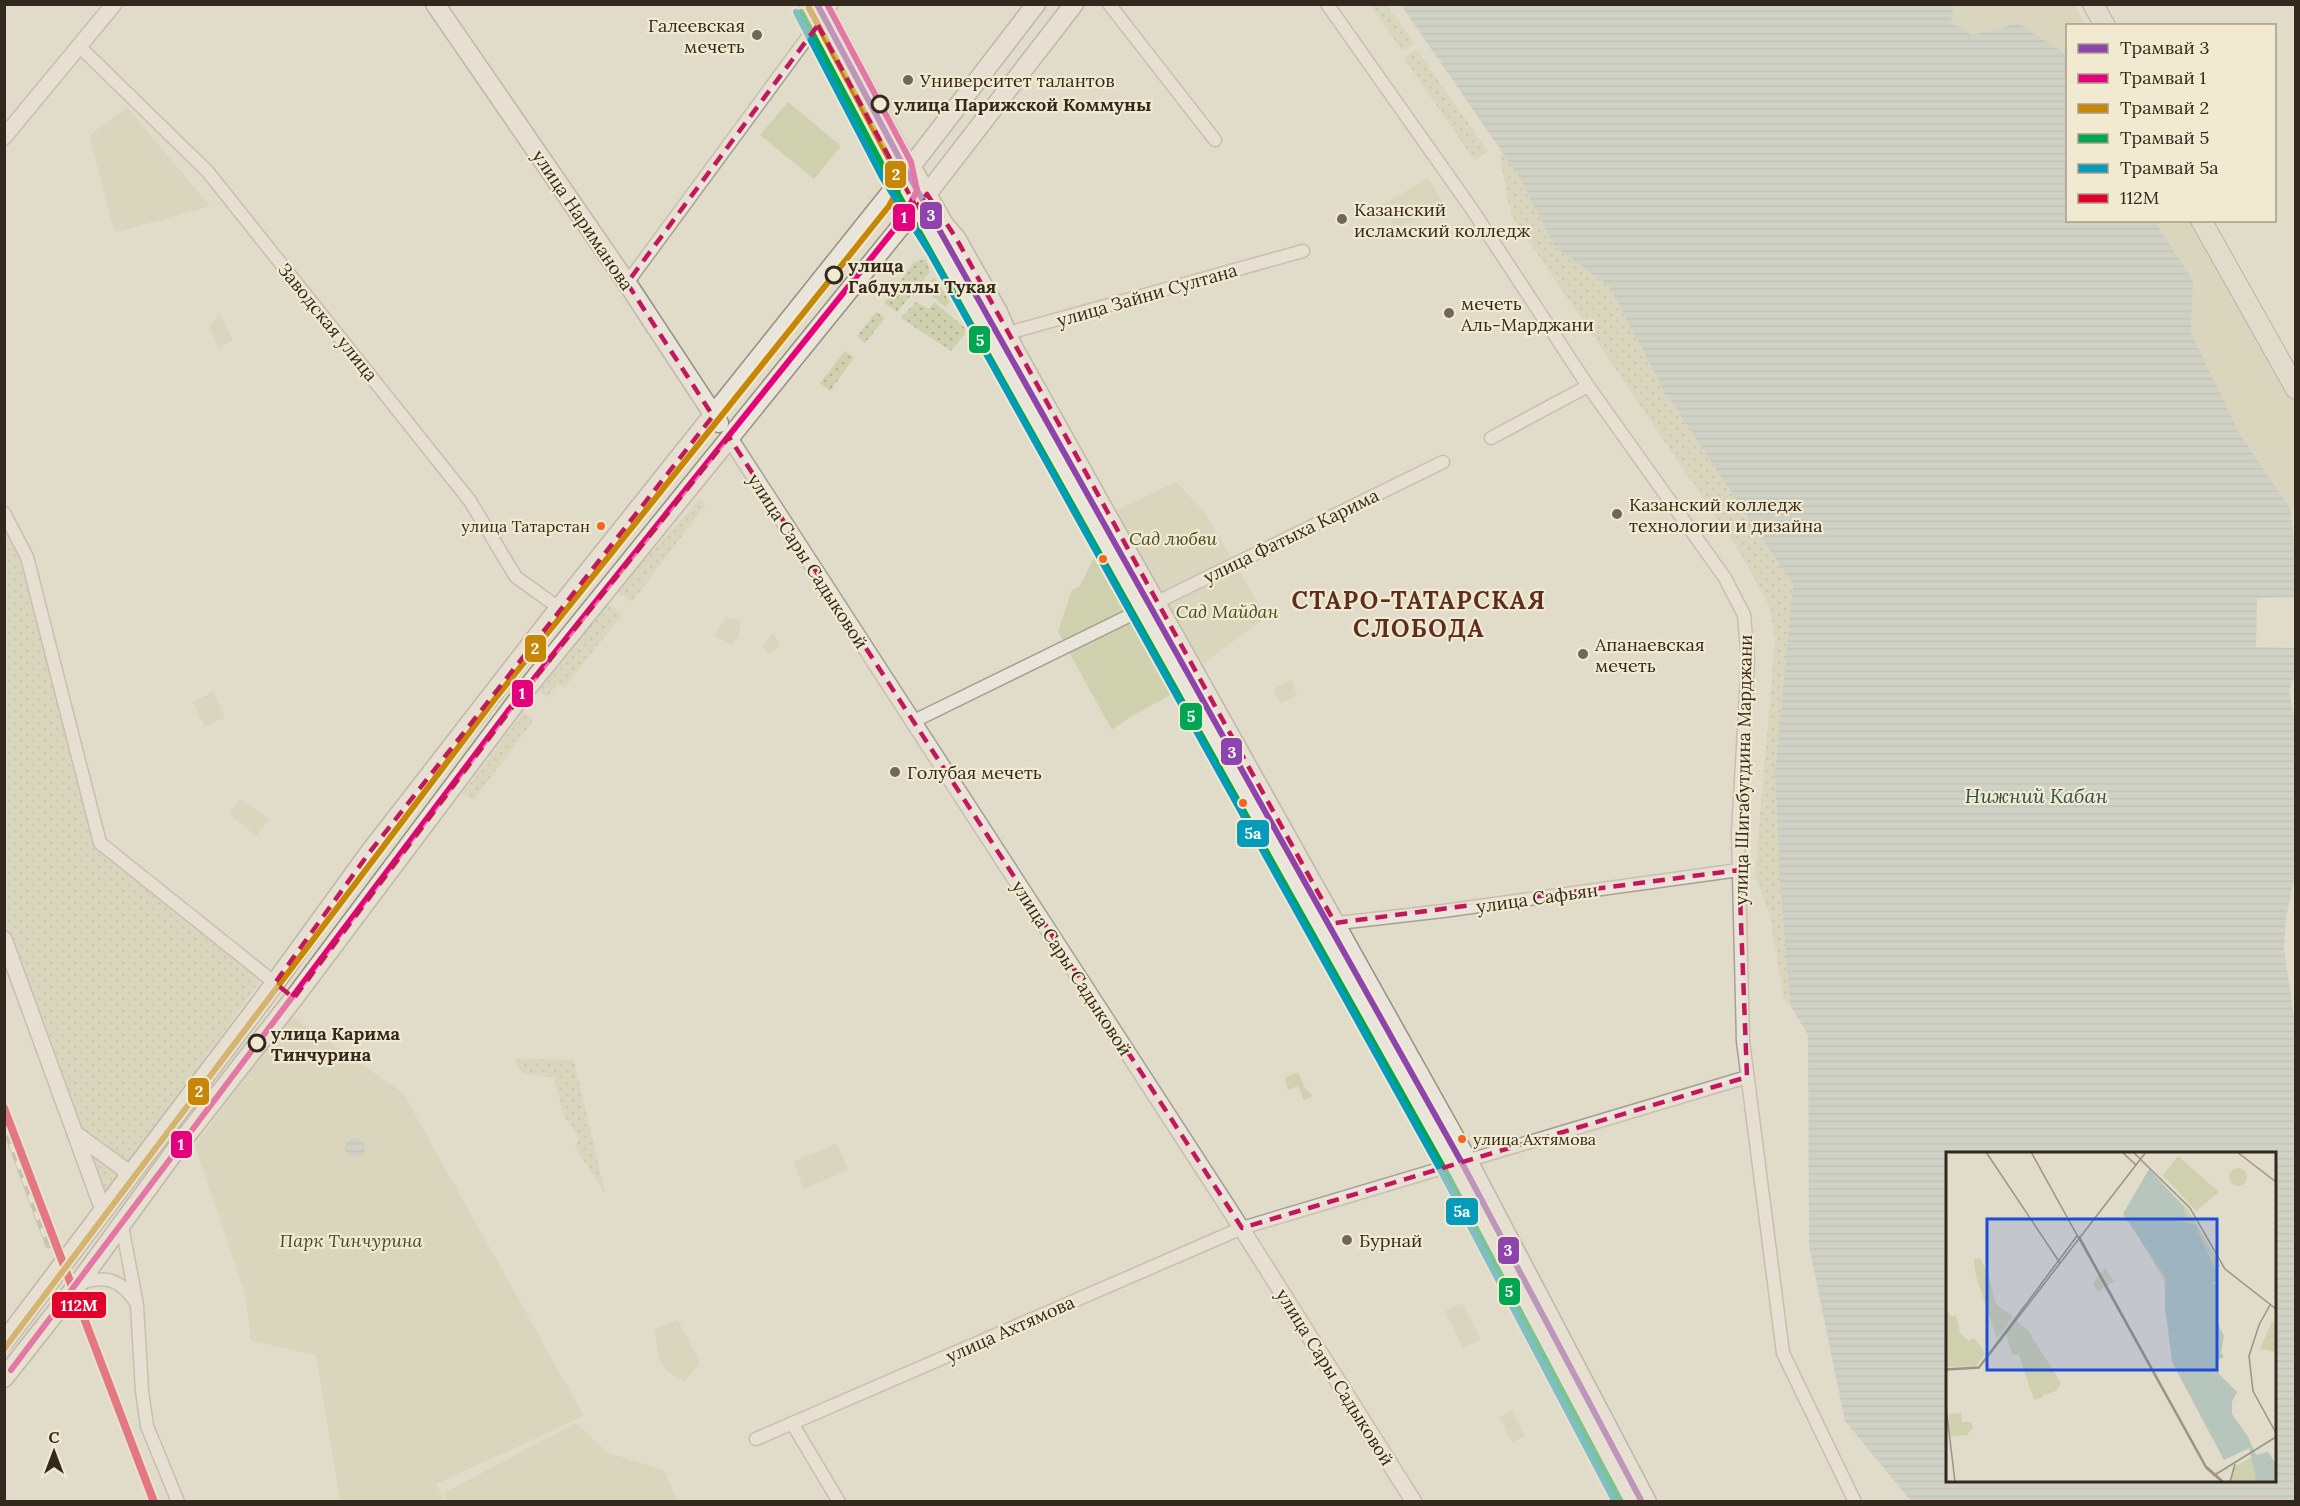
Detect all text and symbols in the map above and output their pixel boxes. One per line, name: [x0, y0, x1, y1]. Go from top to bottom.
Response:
place label: Галеевская мечеть: [648, 14, 745, 58]
legend: [2066, 24, 2276, 222]
marker: Галеевская мечеть: [750, 28, 764, 42]
text: Трамвай 3: [2120, 36, 2210, 59]
text: Трамвай 1: [2120, 66, 2206, 89]
place label: Университет талантов: [919, 69, 1115, 92]
marker: Университет талантов: [901, 73, 915, 87]
place label: улица Парижской Коммуны: [894, 93, 1151, 116]
marker: улица Парижской Коммуны: [871, 95, 889, 113]
text: Трамвай 2: [2120, 96, 2209, 119]
text: Трамвай 5: [2120, 126, 2209, 149]
street label: улица Нариманова: [527, 145, 639, 295]
text: Трамвай 5а: [2120, 156, 2219, 179]
line badge: 2: [884, 160, 907, 189]
text: 2: [892, 164, 900, 184]
text: 112М: [2120, 186, 2159, 209]
place label: Казанский исламский колледж: [1354, 198, 1530, 242]
line badge: 3: [919, 201, 943, 230]
line badge: 1: [892, 203, 916, 232]
text: 3: [927, 205, 936, 225]
text: 1: [901, 207, 907, 227]
marker: Казанский исламский колледж: [1335, 212, 1349, 226]
place label: улица Габдуллы Тукая: [848, 254, 996, 298]
street label: Заводская улица: [273, 258, 383, 386]
street label: улица Зайни Султана: [1054, 258, 1240, 332]
marker: улица Габдуллы Тукая: [825, 266, 843, 284]
place label: мечеть Аль-Марджани: [1460, 292, 1594, 336]
marker: мечеть Аль-Марджани: [1442, 306, 1456, 320]
line badge: 5: [968, 325, 991, 354]
text: 5: [976, 330, 985, 350]
street label: улица Сары Садыковой: [743, 469, 873, 653]
street label: улица Фатыха Карима: [1199, 483, 1383, 589]
place label: Казанский колледж технологии и дизайна: [1629, 493, 1823, 537]
marker: Казанский колледж технологии и дизайна: [1610, 507, 1624, 521]
place label: улица Татарстан: [461, 516, 590, 536]
marker: улица Татарстан: [595, 520, 607, 532]
park label: Сад любви: [1129, 527, 1217, 550]
unlabelled marker: [1097, 553, 1109, 565]
district label: СТАРО-ТАТАРСКАЯ СЛОБОДА: [1291, 585, 1547, 644]
park label: Сад Майдан: [1176, 600, 1278, 623]
place label: Апанаевская мечеть: [1594, 633, 1705, 677]
line badge: 2: [524, 634, 547, 663]
street label: улица Шигабутдина Марджани: [1729, 634, 1757, 906]
text: 2: [531, 638, 539, 658]
marker: Апанаевская мечеть: [1576, 647, 1590, 661]
line badge: 1: [511, 679, 534, 708]
text: 1: [519, 683, 525, 703]
line badge: 5: [1179, 702, 1203, 731]
text: 5: [1187, 706, 1196, 726]
line badge: 3: [1220, 737, 1243, 766]
text: 3: [1228, 742, 1237, 762]
place label: Голубая мечеть: [907, 761, 1042, 784]
marker: Голубая мечеть: [888, 765, 902, 779]
water label: Нижний Кабан: [1965, 783, 2107, 808]
unlabelled marker: [1237, 797, 1249, 809]
line badge: 5а: [1236, 819, 1270, 848]
text: 5а: [1244, 823, 1262, 843]
street label: улица Сары Садыковой: [1007, 876, 1137, 1060]
street label: улица Сафьян: [1475, 878, 1599, 918]
place label: улица Карима Тинчурина: [271, 1022, 401, 1066]
marker: улица Карима Тинчурина: [248, 1034, 266, 1052]
line badge: 2: [187, 1077, 210, 1106]
text: 2: [195, 1081, 203, 1101]
place label: улица Ахтямова: [1473, 1129, 1596, 1149]
line badge: 1: [170, 1130, 193, 1159]
marker: улица Ахтямова: [1456, 1133, 1468, 1145]
text: 1: [178, 1134, 184, 1154]
inset map: [1946, 1152, 2276, 1482]
line badge: 5а: [1445, 1197, 1479, 1226]
text: 5а: [1453, 1201, 1471, 1221]
park label: Парк Тинчурина: [280, 1229, 423, 1252]
place label: Бурнай: [1359, 1229, 1422, 1252]
marker: Бурнай: [1340, 1233, 1354, 1247]
line badge: 3: [1497, 1236, 1520, 1265]
text: 3: [1504, 1240, 1513, 1260]
line badge: 5: [1498, 1277, 1521, 1306]
text: 5: [1505, 1281, 1514, 1301]
street label: улица Сары Садыковой: [1271, 1284, 1399, 1470]
street label: улица Ахтямова: [942, 1290, 1078, 1368]
line badge: 112М: [51, 1291, 107, 1319]
text: 112М: [60, 1295, 98, 1315]
north arrow: [24, 1422, 84, 1482]
text: С: [48, 1427, 60, 1447]

